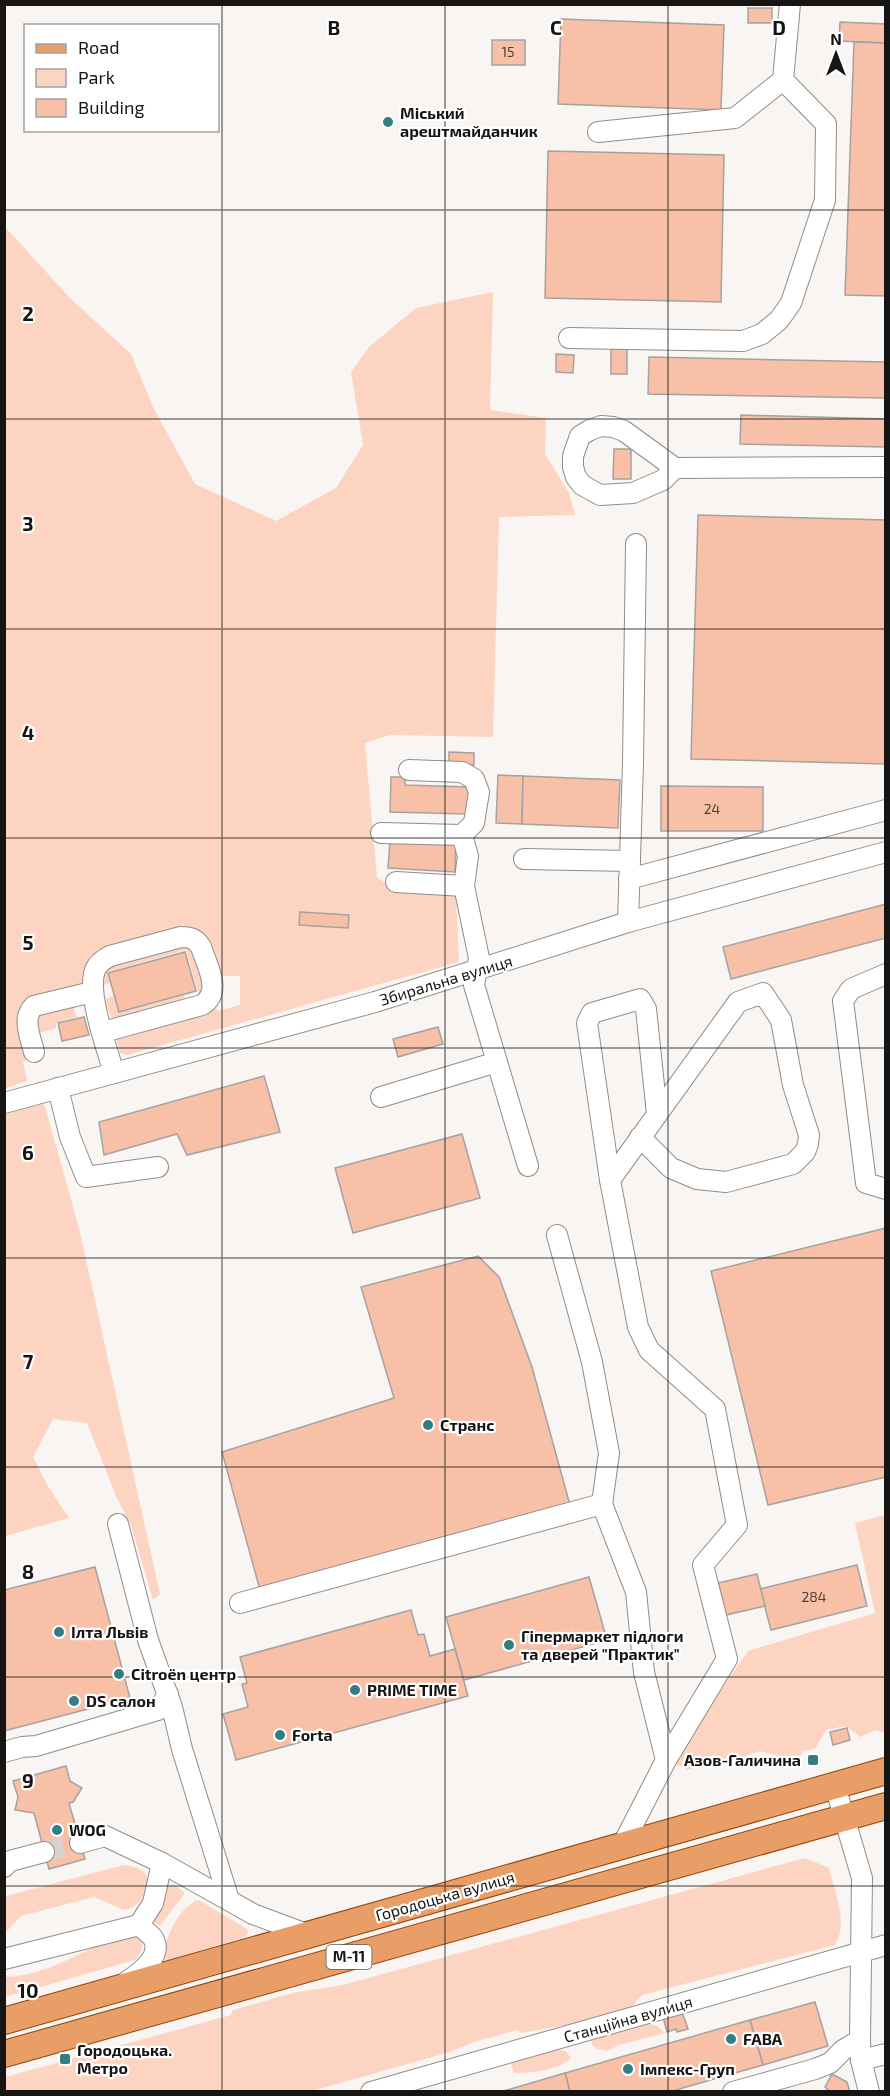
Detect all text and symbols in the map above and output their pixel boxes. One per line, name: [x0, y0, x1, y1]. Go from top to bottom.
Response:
text: B: [328, 15, 340, 39]
text: C: [550, 15, 562, 39]
text: D: [772, 15, 786, 39]
legend: [24, 24, 219, 132]
north arrow: [806, 24, 866, 84]
text: N: [830, 29, 842, 48]
text: Road: [78, 36, 119, 58]
house number: 15: [501, 43, 515, 60]
text: Park: [78, 66, 115, 88]
text: Building: [78, 96, 145, 118]
place label: Міський арештмайданчик: [400, 103, 538, 140]
marker: Міський арештмайданчик: [381, 115, 395, 129]
text: 2: [22, 301, 34, 325]
text: 3: [22, 511, 34, 535]
text: 4: [22, 720, 35, 744]
house number: 24: [704, 800, 720, 817]
text: 5: [22, 930, 34, 954]
street label: Збиральна вулиця: [377, 950, 515, 1010]
text: 6: [22, 1140, 34, 1164]
text: 7: [23, 1349, 34, 1373]
place label: Странс: [440, 1415, 494, 1434]
marker: Странс: [421, 1418, 435, 1432]
text: 8: [22, 1559, 34, 1583]
house number: 284: [802, 1588, 826, 1605]
place label: Ілта Львів: [71, 1622, 148, 1641]
marker: Ілта Львів: [52, 1625, 66, 1639]
place label: Гіпермаркет підлоги та дверей "Практик": [521, 1626, 684, 1663]
marker: Гіпермаркет підлоги та дверей "Практик": [502, 1638, 516, 1652]
place label: Citroën центр: [131, 1664, 236, 1683]
marker: Citroën центр: [112, 1667, 126, 1681]
place label: PRIME TIME: [367, 1680, 457, 1699]
marker: PRIME TIME: [348, 1683, 362, 1697]
place label: DS салон: [86, 1691, 156, 1710]
marker: DS салон: [67, 1694, 81, 1708]
place label: Forta: [292, 1725, 333, 1744]
marker: Forta: [273, 1728, 287, 1742]
place label: Азов-Галичина: [684, 1750, 801, 1769]
marker: Азов-Галичина: [806, 1753, 820, 1767]
text: 9: [22, 1768, 34, 1792]
place label: WOG: [69, 1820, 106, 1839]
marker: WOG: [50, 1823, 64, 1837]
street label: Городоцька вулиця: [373, 1867, 517, 1925]
road number: М-11: [326, 1945, 372, 1969]
text: 10: [17, 1978, 39, 2002]
street label: Станційна вулиця: [561, 1991, 695, 2047]
place label: FABA: [743, 2029, 783, 2048]
marker: FABA: [724, 2032, 738, 2046]
place label: Городоцька. Метро: [77, 2040, 172, 2077]
marker: Городоцька. Метро: [58, 2052, 72, 2066]
place label: Імпекс-Груп: [640, 2059, 735, 2078]
marker: Імпекс-Груп: [621, 2062, 635, 2076]

